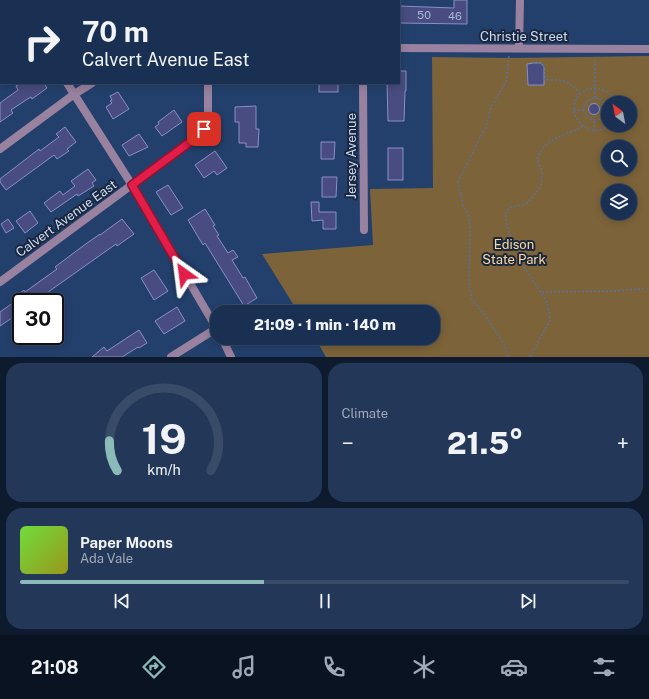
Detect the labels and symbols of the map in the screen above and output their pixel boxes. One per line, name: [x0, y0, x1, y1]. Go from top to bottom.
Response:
house number: 50: [417, 9, 431, 21]
house number: 46: [448, 10, 462, 22]
street label: Christie Street: [480, 29, 568, 44]
north arrow: [601, 96, 637, 132]
pin: [187, 112, 221, 146]
street label: Jersey Avenue: [344, 113, 359, 199]
street label: Calvert Avenue East: [13, 177, 120, 260]
park label: Edison State Park: [482, 237, 546, 267]
position arrow: [163, 253, 205, 295]
speed limit sign: 30: [12, 293, 64, 345]

